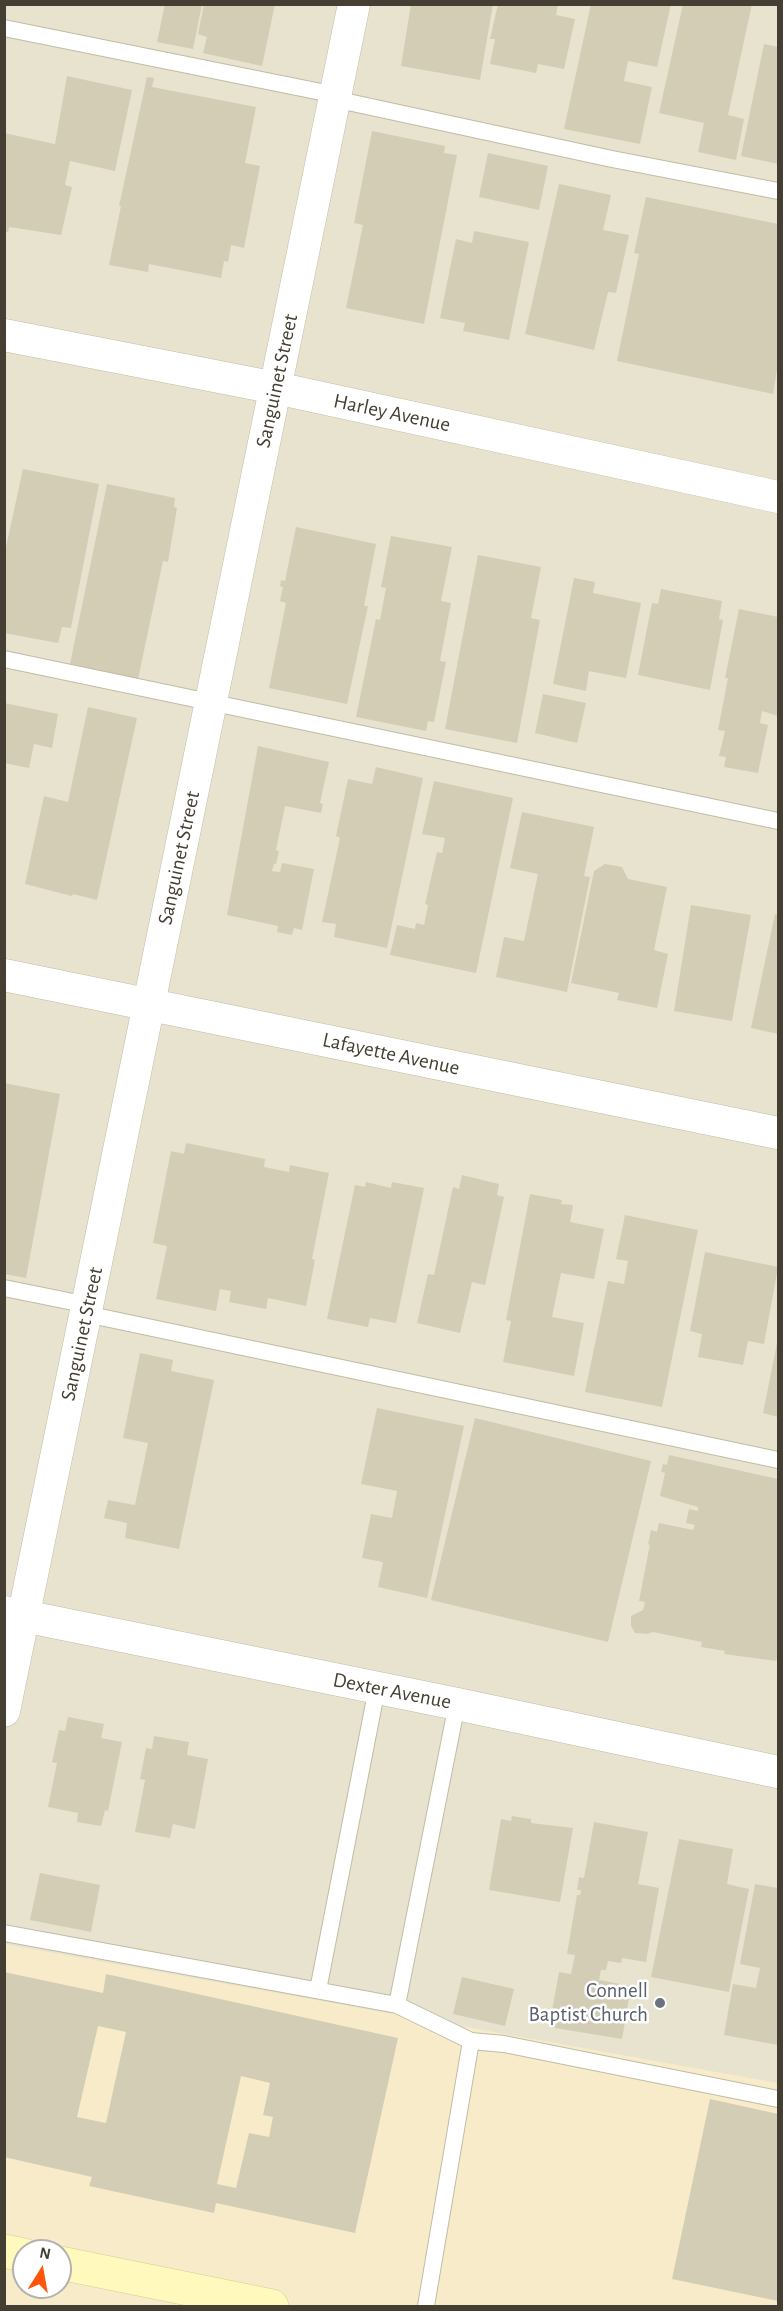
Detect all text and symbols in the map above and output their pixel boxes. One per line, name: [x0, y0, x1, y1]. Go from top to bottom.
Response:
street label: Sanguinet Street: [251, 312, 303, 450]
street label: Harley Avenue: [331, 388, 453, 438]
street label: Sanguinet Street: [153, 789, 205, 927]
street label: Lafayette Avenue: [320, 1027, 462, 1081]
street label: Sanguinet Street: [56, 1265, 108, 1403]
street label: Dexter Avenue: [331, 1667, 453, 1715]
place label: Connell Baptist Church: [529, 1978, 648, 2028]
marker: Connell Baptist Church: [653, 1996, 667, 2010]
north arrow: [12, 2239, 72, 2299]
text: N: [38, 2244, 52, 2262]

